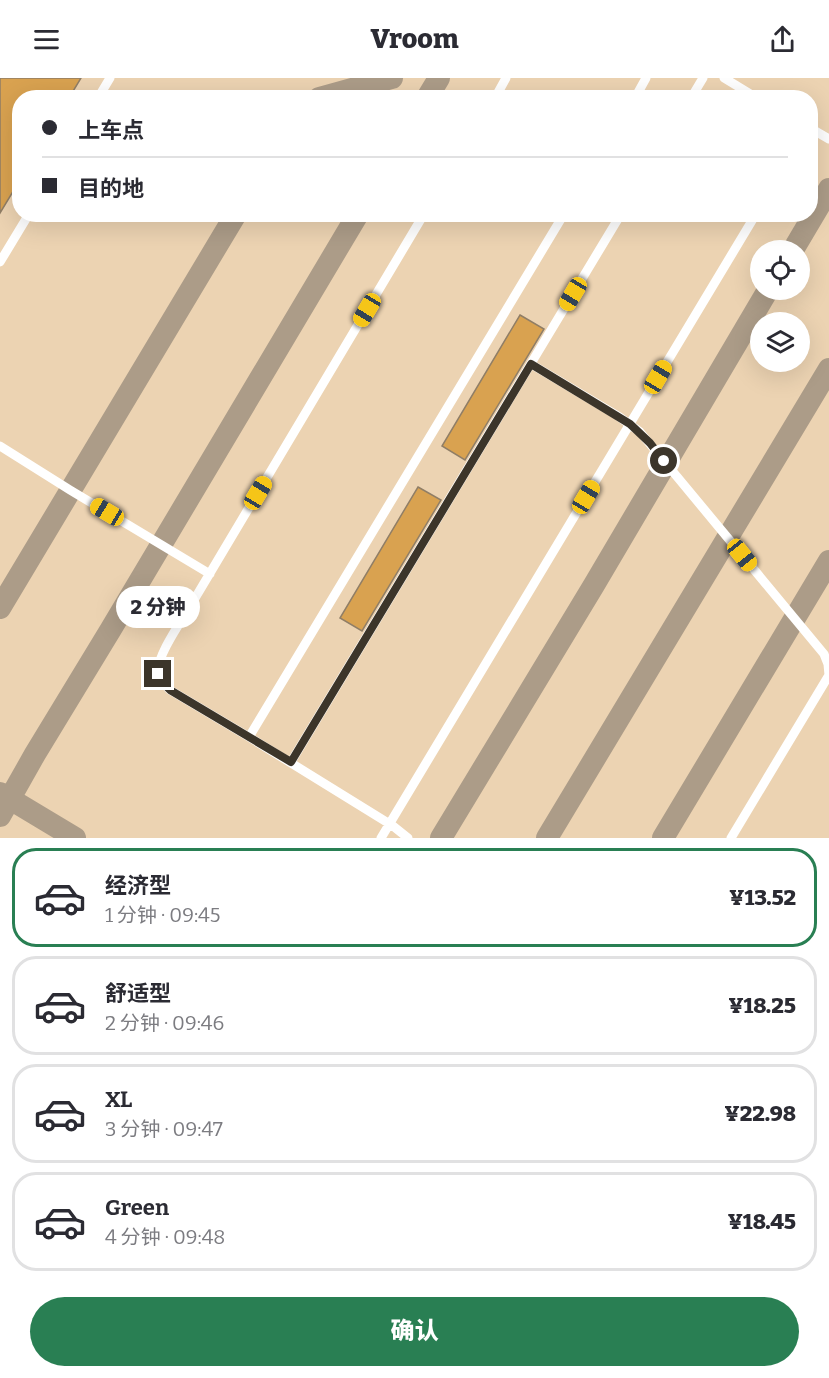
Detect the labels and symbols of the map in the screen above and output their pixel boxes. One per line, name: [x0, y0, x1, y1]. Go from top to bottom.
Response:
car: [556, 274, 590, 314]
car: [350, 290, 384, 330]
car: [641, 357, 675, 397]
route start: [650, 447, 677, 474]
car: [241, 473, 275, 513]
car: [569, 477, 603, 517]
car: [87, 495, 127, 529]
car: [724, 535, 760, 575]
callout: 2 分钟: [116, 587, 200, 629]
route end: [144, 660, 171, 687]

